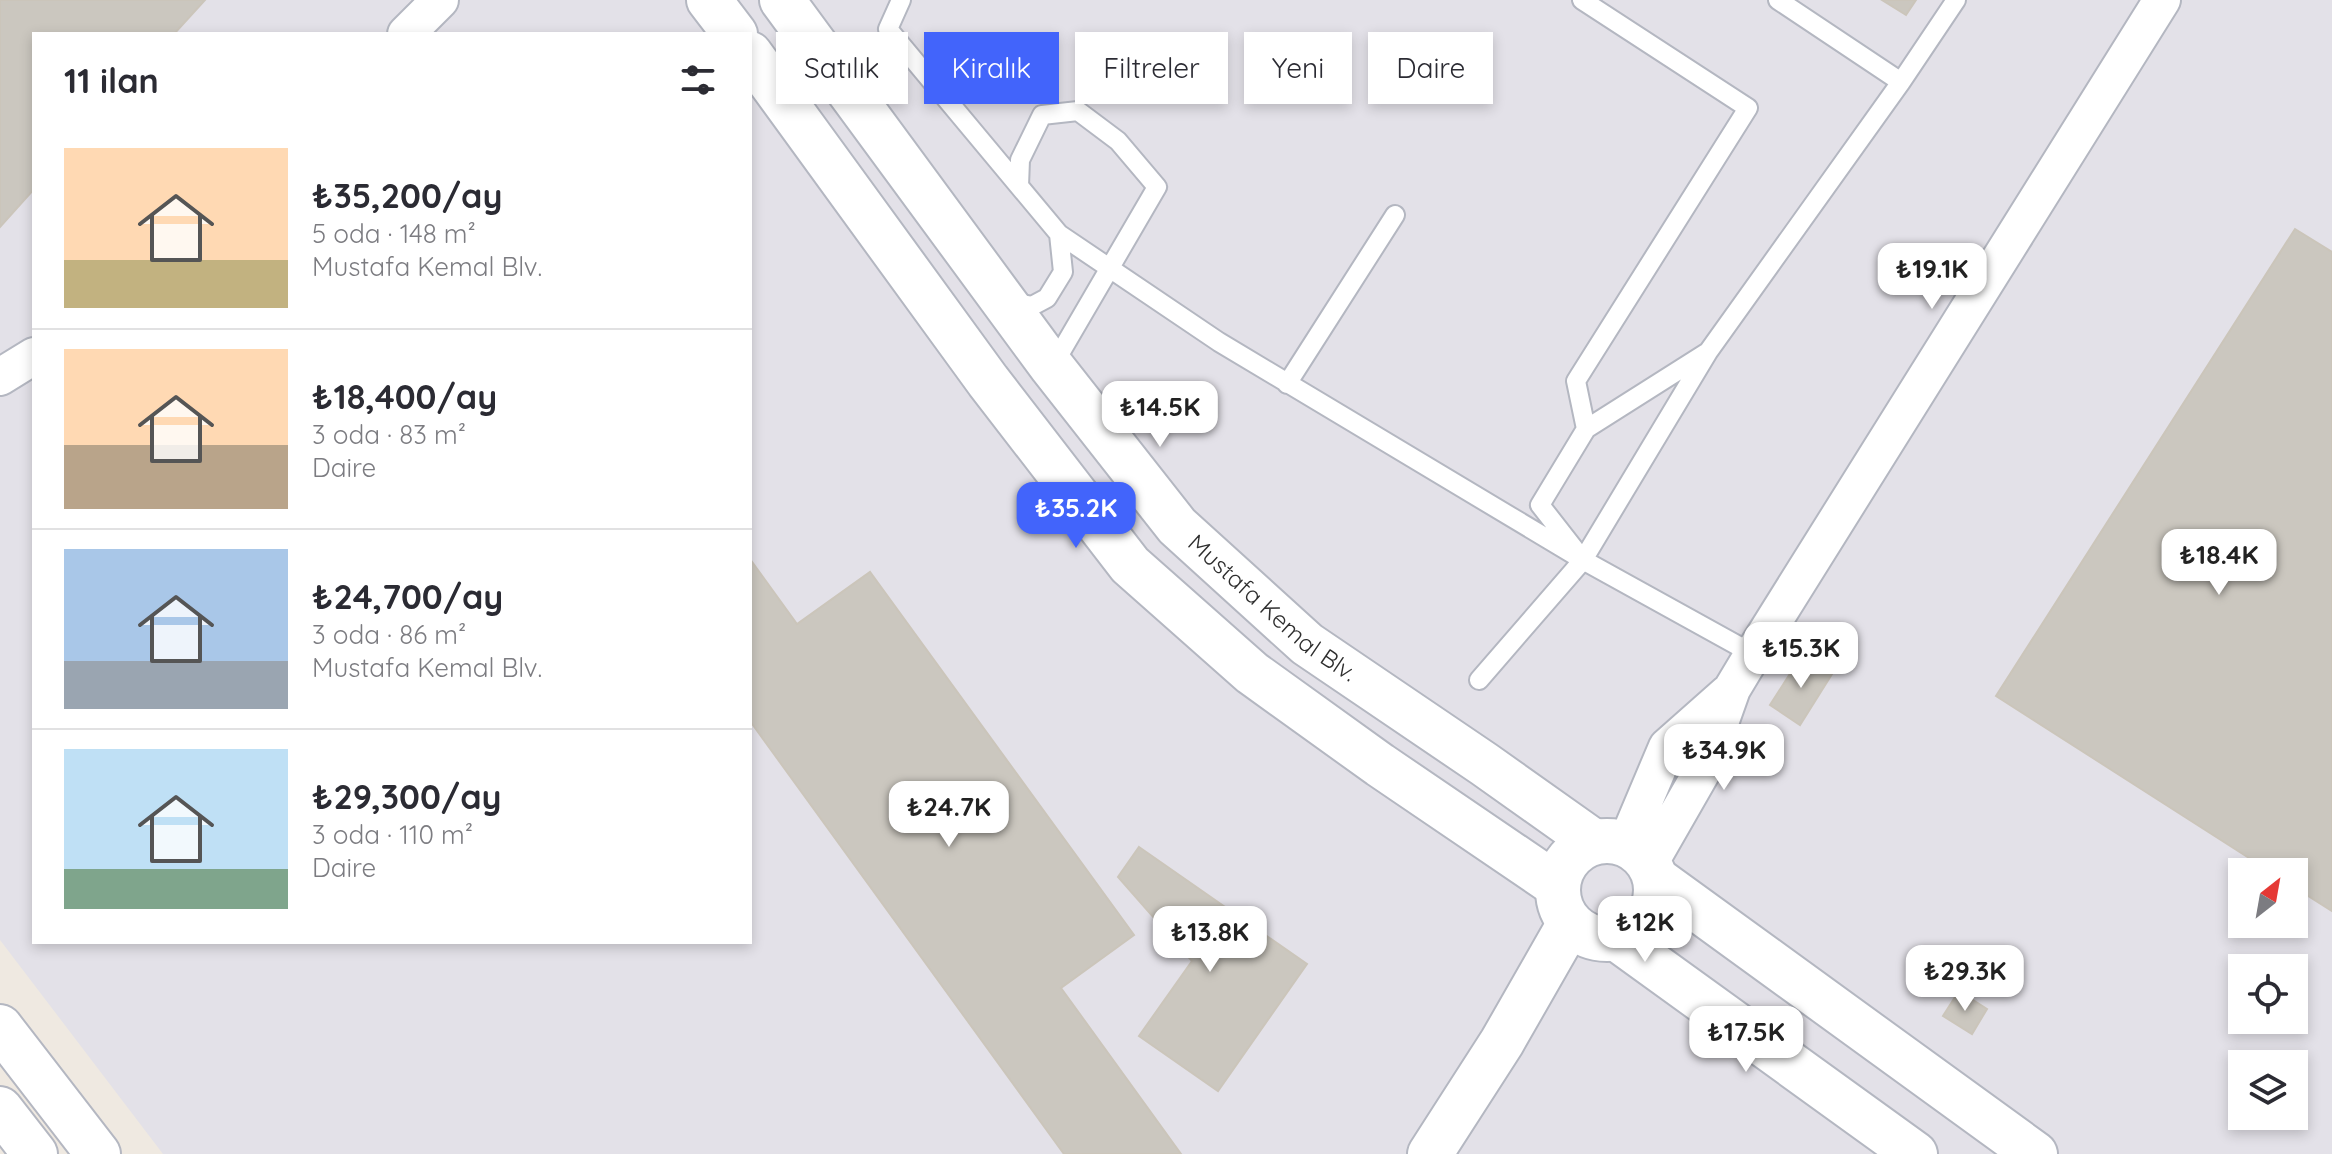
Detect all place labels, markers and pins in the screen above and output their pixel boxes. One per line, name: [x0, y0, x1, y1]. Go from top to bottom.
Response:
pin: ₺19.1K: [1867, 243, 1997, 311]
pin: ₺14.5K: [1095, 381, 1225, 449]
pin: ₺35.2K: [1011, 482, 1141, 550]
pin: ₺18.4K: [2154, 529, 2284, 597]
pin: ₺15.3K: [1736, 622, 1866, 690]
pin: ₺34.9K: [1659, 724, 1789, 792]
pin: ₺24.7K: [884, 781, 1014, 849]
pin: ₺12K: [1598, 896, 1692, 964]
pin: ₺13.8K: [1145, 906, 1275, 974]
pin: ₺29.3K: [1900, 945, 2030, 1013]
pin: ₺17.5K: [1681, 1006, 1811, 1074]

